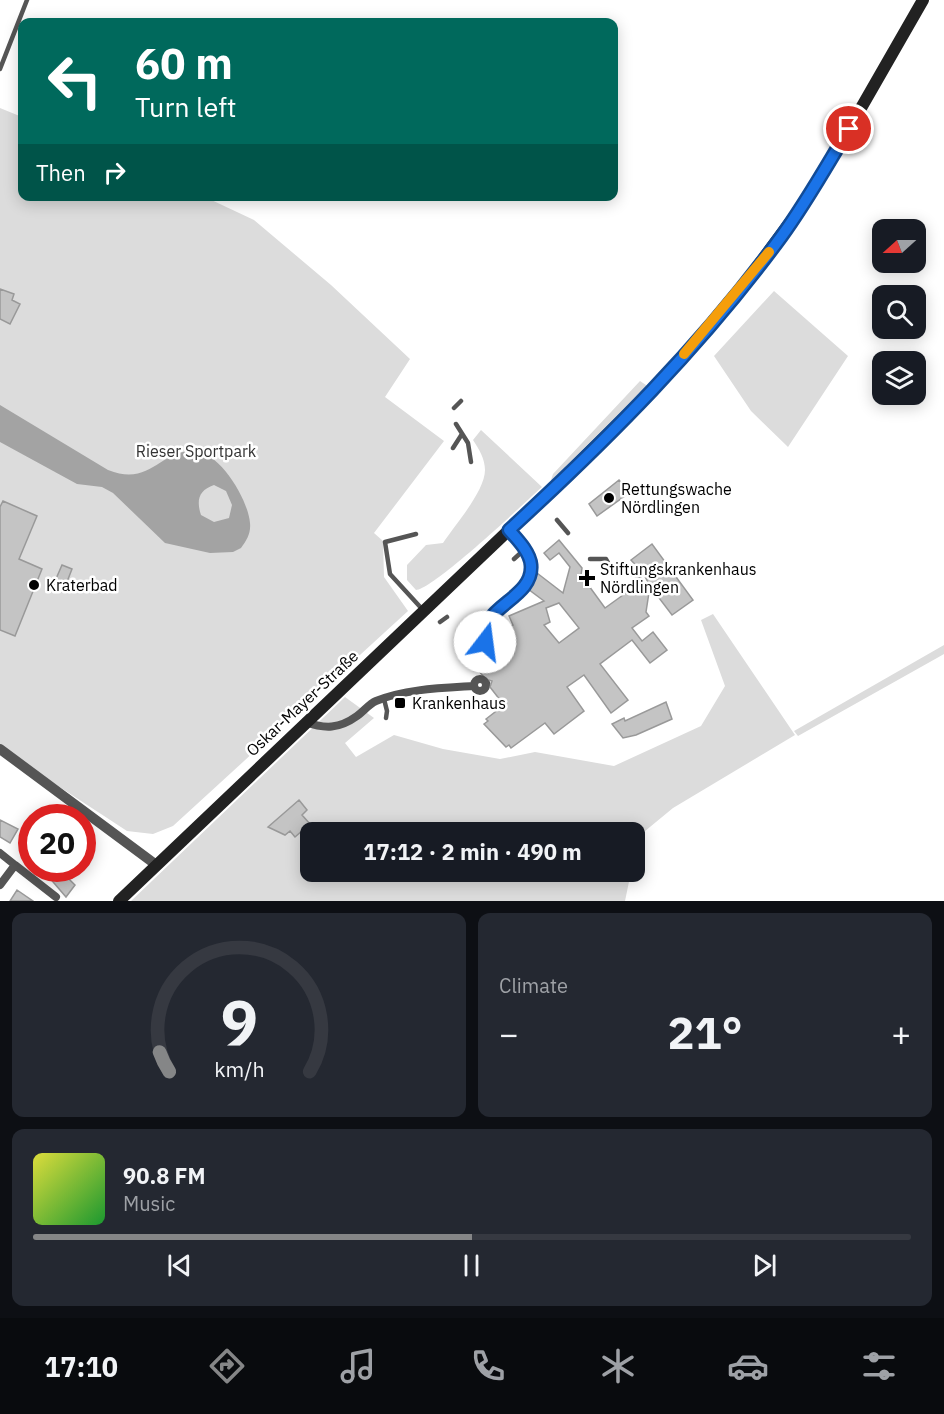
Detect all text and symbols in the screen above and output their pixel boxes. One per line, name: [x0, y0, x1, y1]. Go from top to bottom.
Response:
text: 60 m: [135, 36, 233, 91]
icon: left: [36, 42, 114, 120]
text: Turn left: [135, 89, 236, 124]
pin: [823, 103, 874, 154]
icon: arrive: [832, 112, 865, 145]
icon: right: [98, 156, 131, 189]
text: Then: [36, 158, 86, 187]
north arrow: [872, 219, 926, 273]
map controls: [872, 219, 926, 405]
button: search: [872, 285, 926, 339]
button: layers: [872, 351, 926, 405]
park label: Rieser Sportpark: [136, 441, 257, 461]
place label: Rettungswache Nördlingen: [621, 479, 732, 517]
marker: Rettungswache Nördlingen: [602, 491, 616, 505]
place label: Stiftungskrankenhaus Nördlingen: [600, 559, 757, 597]
marker: Stiftungskrankenhaus Nördlingen: [578, 569, 596, 587]
place label: Kraterbad: [46, 575, 118, 595]
marker: Kraterbad: [27, 578, 41, 592]
position arrow: [453, 610, 517, 674]
street label: Oskar-Mayer-Straße: [242, 646, 362, 760]
place label: Krankenhaus: [412, 693, 506, 713]
marker: Krankenhaus: [393, 696, 407, 710]
speed limit sign: 20: [18, 804, 96, 882]
text: 17:12 · 2 min · 490 m: [363, 837, 582, 866]
text: Climate: [499, 972, 568, 999]
text: 9: [220, 982, 258, 1063]
text: 21°: [667, 1003, 743, 1061]
text: −: [499, 1012, 519, 1055]
text: +: [891, 1012, 911, 1055]
text: km/h: [214, 1055, 264, 1083]
text: 90.8 FM: [123, 1161, 206, 1190]
text: Music: [123, 1190, 175, 1217]
icon: previous: [163, 1249, 196, 1282]
icon: pause: [455, 1249, 488, 1282]
icon: next: [748, 1249, 781, 1282]
icon: directions: [206, 1345, 248, 1387]
icon: music: [337, 1345, 379, 1387]
icon: phone: [467, 1345, 509, 1387]
icon: climate: [597, 1345, 639, 1387]
icon: car: [727, 1345, 769, 1387]
icon: filters: [858, 1345, 900, 1387]
text: 17:10: [44, 1349, 118, 1384]

